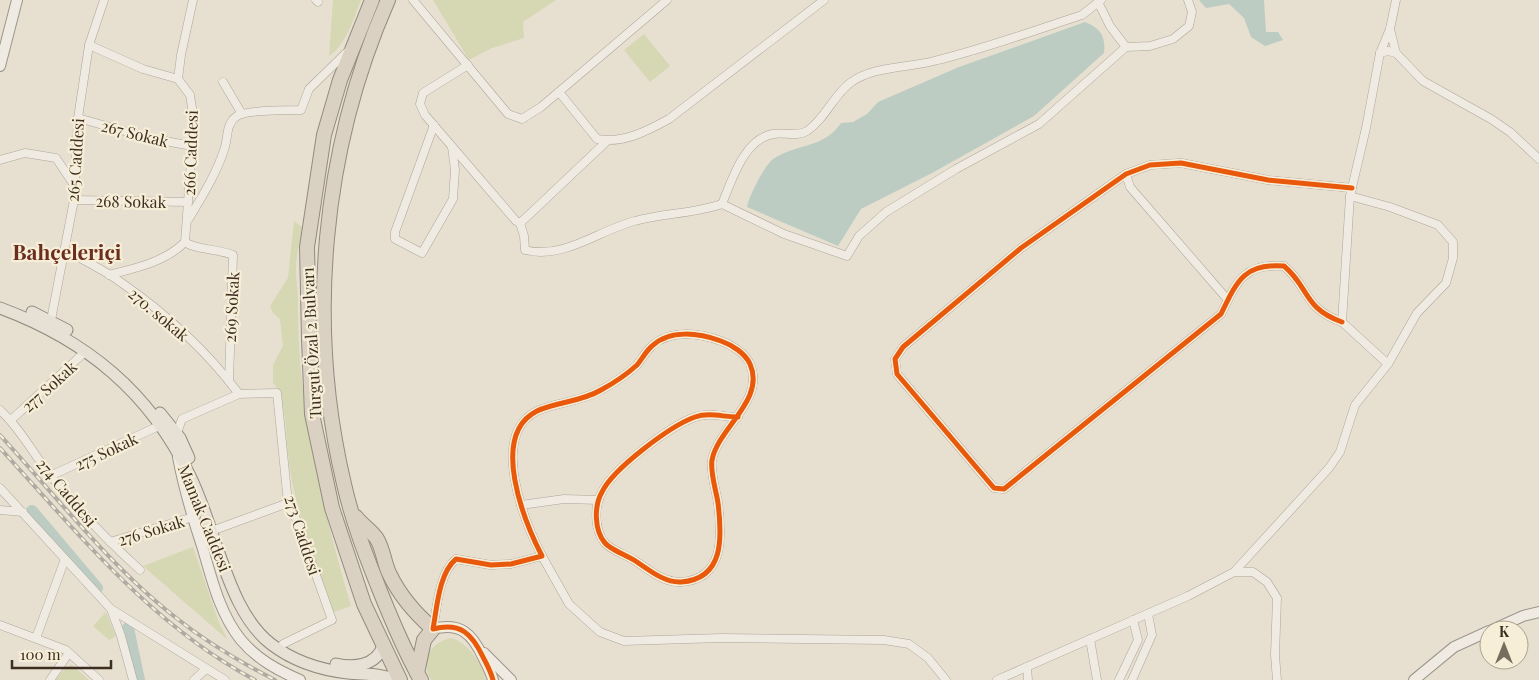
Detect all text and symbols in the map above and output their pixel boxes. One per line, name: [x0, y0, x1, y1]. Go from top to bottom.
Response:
street label: 266 Caddesi: [178, 110, 202, 196]
street label: 267 Sokak: [99, 114, 171, 152]
street label: 265 Caddesi: [62, 117, 88, 203]
street label: 268 Sokak: [95, 190, 167, 212]
district label: Bahçeleriçi: [13, 237, 122, 265]
street label: Turgut Özal 2 Bulvarı: [297, 267, 325, 419]
street label: 269 Sokak: [219, 271, 243, 343]
street label: 270. sokak: [124, 283, 194, 346]
street label: 277 Sokak: [17, 356, 81, 416]
street label: 275 Sokak: [71, 427, 141, 475]
street label: 274 Caddesi: [32, 453, 102, 531]
street label: Mamak Caddesi: [174, 461, 236, 575]
street label: 273 Caddesi: [280, 492, 326, 578]
street label: 276 Sokak: [115, 510, 187, 550]
north arrow: [1479, 620, 1529, 670]
text: K: [1499, 622, 1510, 641]
scale bar: [12, 638, 111, 670]
text: 100 m: [20, 644, 61, 664]

